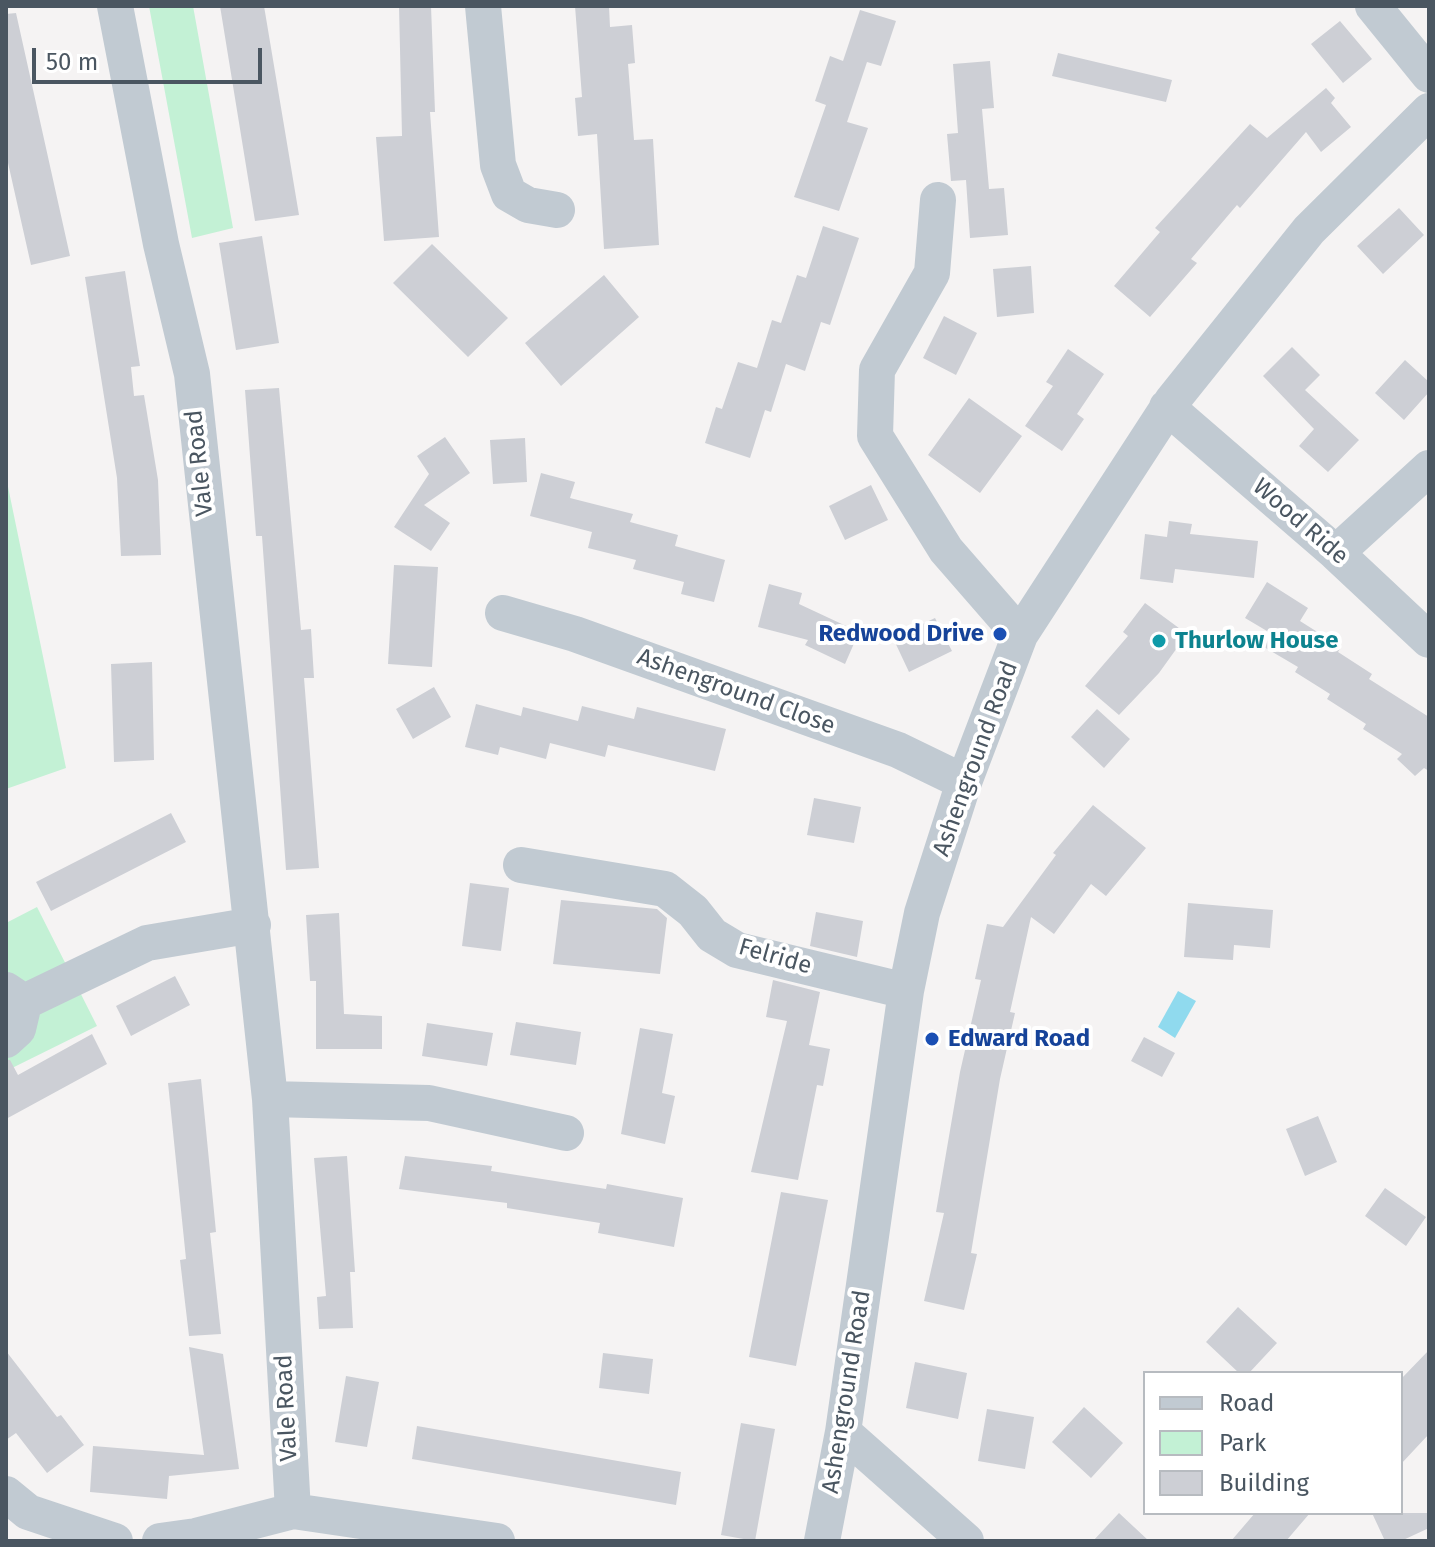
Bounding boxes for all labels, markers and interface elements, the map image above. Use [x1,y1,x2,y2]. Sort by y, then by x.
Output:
scale bar [36,32,266,82]
text: 50 m [46,48,98,76]
street label: Vale Road [180,408,220,518]
street label: Wood Ride [1246,473,1354,571]
place label: Redwood Drive [818,620,984,648]
marker: Redwood Drive [991,625,1009,643]
place label: Thurlow House [1175,627,1338,655]
marker: Thurlow House [1150,632,1168,650]
street label: Ashenground Close [633,643,839,741]
street label: Ashenground Road [927,658,1025,860]
street label: Felride [735,933,815,981]
place label: Edward Road [948,1025,1090,1053]
marker: Edward Road [923,1030,941,1048]
street label: Ashenground Road [817,1288,877,1496]
street label: Vale Road [270,1354,304,1462]
legend [1143,1371,1403,1515]
text: Road [1219,1389,1274,1417]
text: Park [1219,1429,1266,1457]
text: Building [1219,1469,1309,1497]

